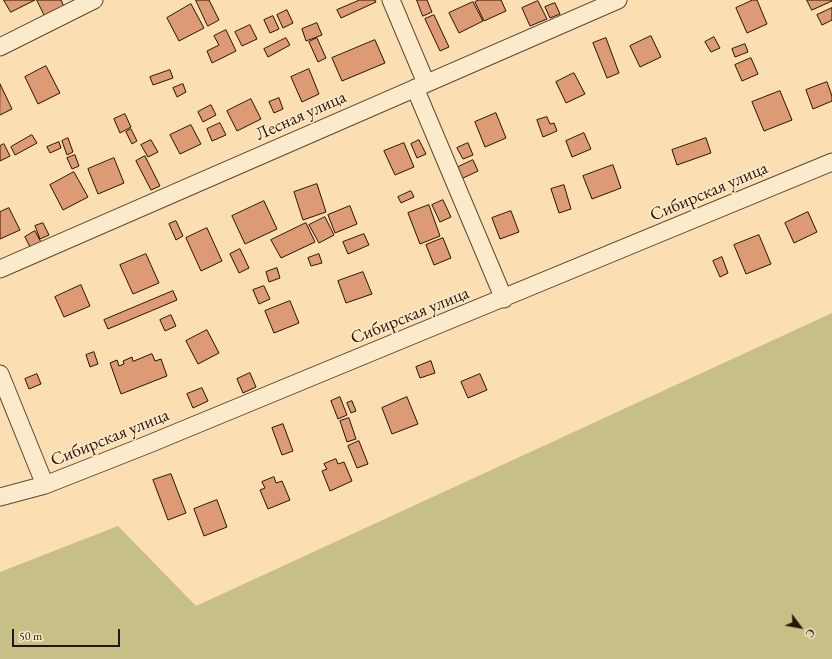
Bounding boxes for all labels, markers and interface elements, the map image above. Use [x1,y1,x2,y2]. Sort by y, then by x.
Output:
street label: Лесная улица [252,86,350,146]
street label: Сибирская улица [647,157,771,227]
street label: Сибирская улица [348,282,472,350]
street label: Сибирская улица [48,404,172,472]
north arrow [780,607,820,647]
scale bar [14,621,122,647]
text: С [802,626,818,640]
text: 50 m [19,628,42,644]

